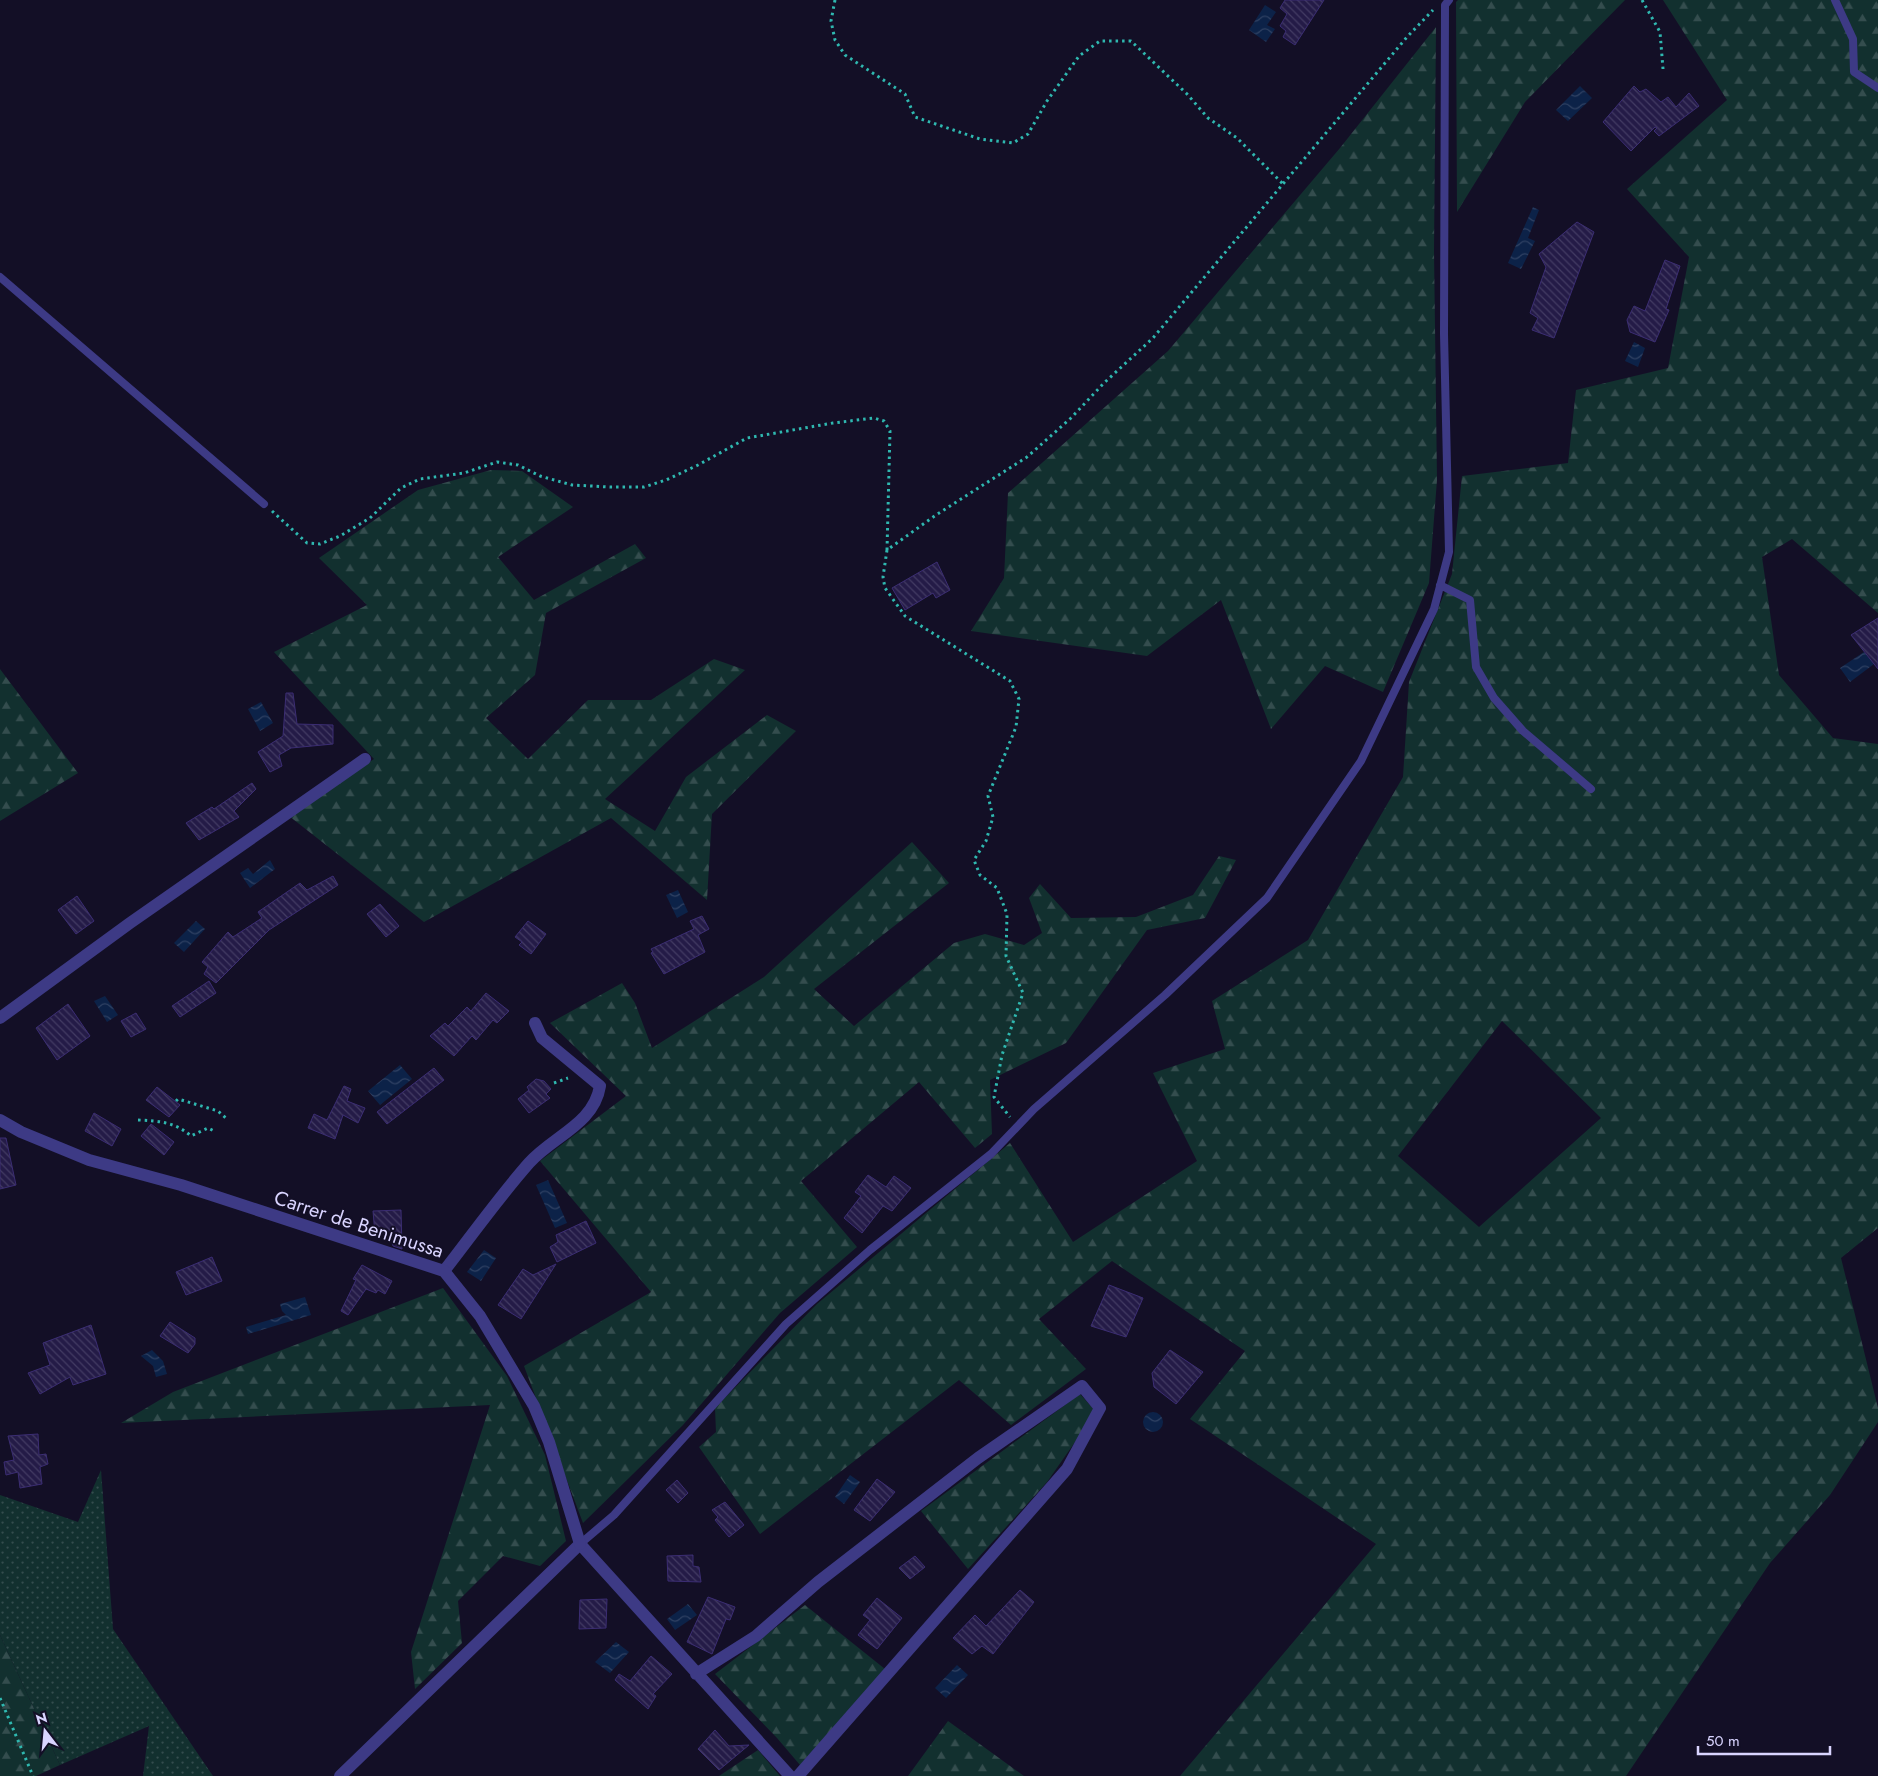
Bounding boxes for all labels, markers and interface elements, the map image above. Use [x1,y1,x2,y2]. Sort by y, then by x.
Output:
street label: Carrer de Benimussa [270,1183,447,1266]
north arrow [20,1706,70,1756]
text: N [33,1707,50,1730]
scale bar [1698,1724,1830,1756]
text: 50 m [1706,1730,1740,1752]

